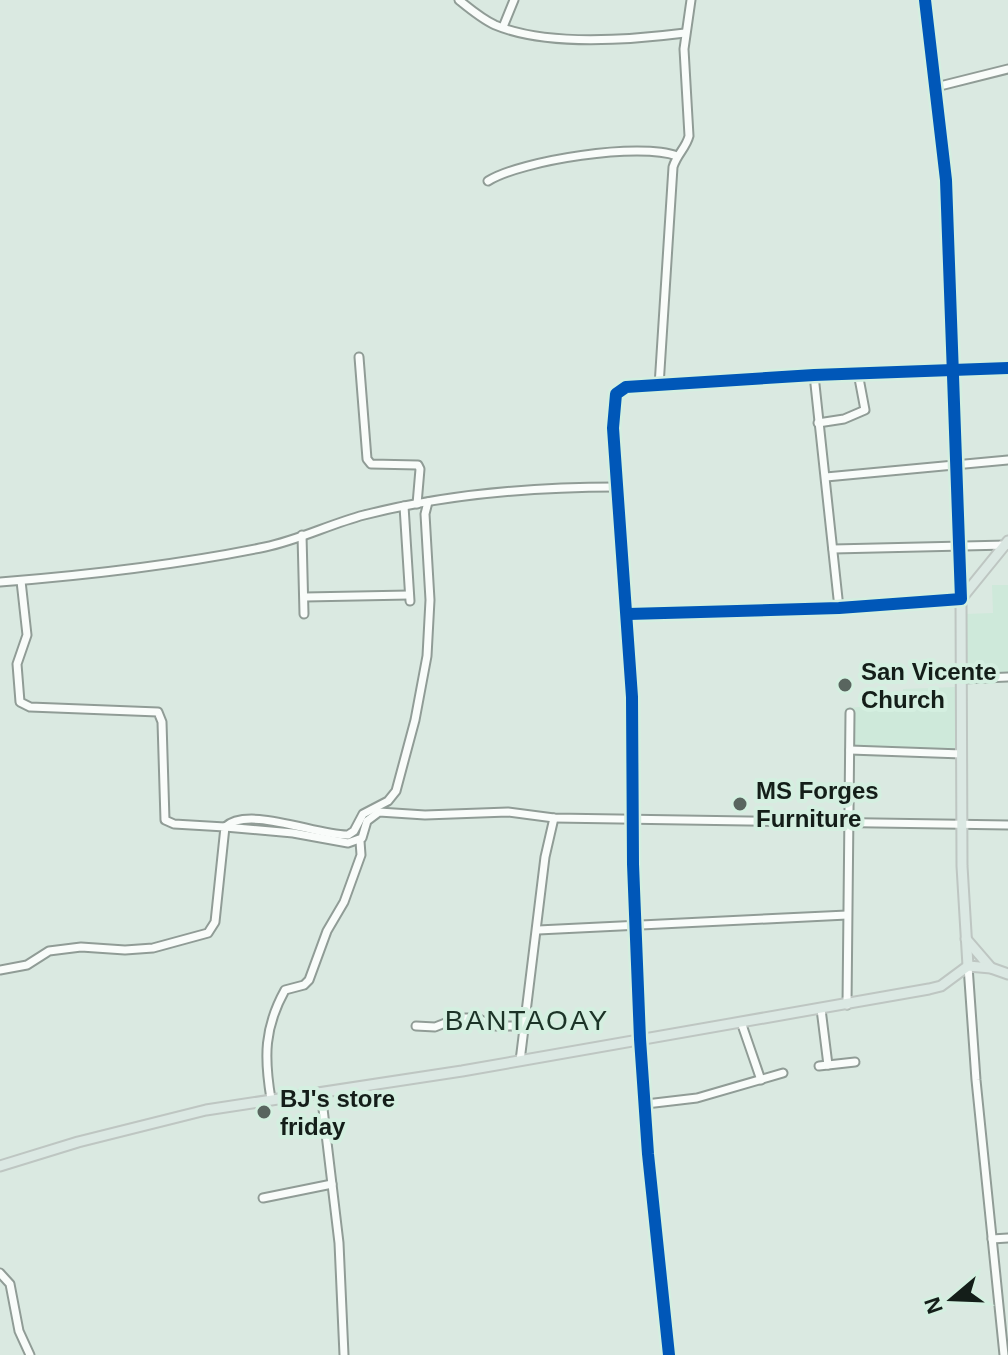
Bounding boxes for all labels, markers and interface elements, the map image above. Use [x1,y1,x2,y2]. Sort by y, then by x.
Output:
place label: San Vicente Church [861,658,997,713]
marker: San Vicente Church [836,676,854,694]
place label: MS Forges Furniture [756,777,879,832]
marker: MS Forges Furniture [731,795,749,813]
district label: BANTAOAY [445,1005,609,1036]
place label: BJ's store friday [280,1085,395,1140]
marker: BJ's store friday [255,1103,273,1121]
north arrow [912,1259,992,1339]
text: N [919,1294,948,1317]

